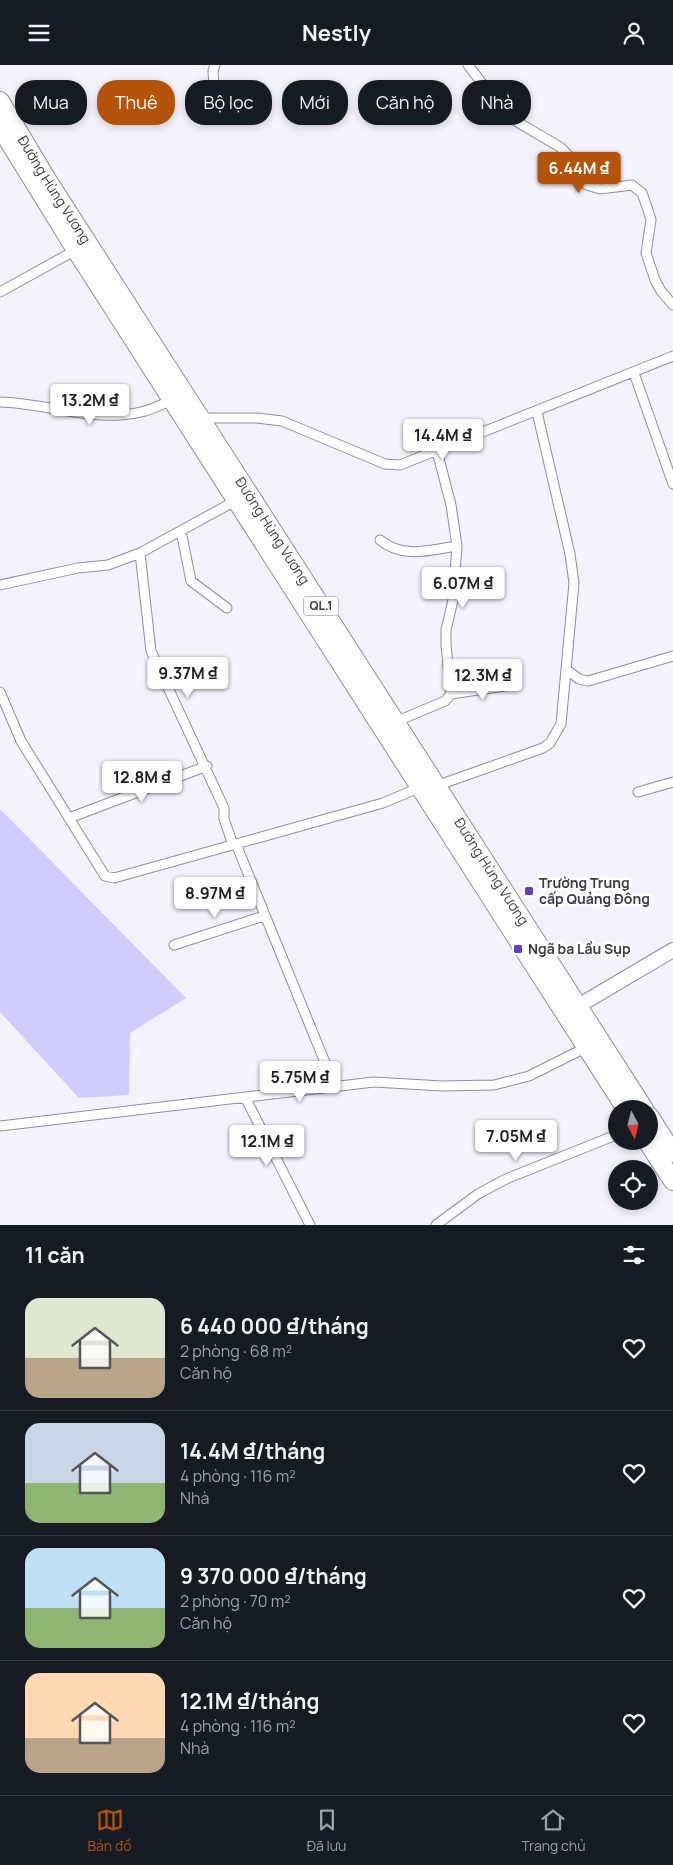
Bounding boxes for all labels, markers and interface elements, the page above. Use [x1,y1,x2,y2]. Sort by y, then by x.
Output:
text: Nestly [302,18,371,48]
icon: menu [25,19,53,47]
icon: person [620,19,648,47]
chip: Mua [15,80,87,125]
chip: Thuê [97,80,175,125]
chip: Bộ lọc [185,80,272,125]
chip: Mới [282,80,348,125]
chip: Căn hộ [358,80,452,125]
chip: Nhà [462,80,531,125]
street label: Đường Hùng Vương [14,132,96,247]
pin: 6.44M ₫ [533,151,625,194]
text: 6.44M ₫ [549,157,609,179]
pin: 13.2M ₫ [44,383,136,426]
text: 13.2M ₫ [61,389,119,411]
pin: 14.4M ₫ [397,419,489,461]
text: 14.4M ₫ [414,424,472,446]
street label: Đường Hùng Vương [231,473,315,588]
pin: 6.07M ₫ [417,567,509,609]
text: 6.07M ₫ [433,572,493,594]
road number: QL.1 [304,597,338,615]
pin: 9.37M ₫ [142,657,234,699]
pin: 12.3M ₫ [437,659,529,701]
text: 9.37M ₫ [158,662,218,684]
text: 12.3M ₫ [454,664,512,686]
pin: 12.8M ₫ [96,761,188,803]
text: 12.8M ₫ [113,766,171,788]
street label: Đường Hùng Vương [450,814,533,929]
place label: Trường Trung cấp Quảng Đông [539,873,650,908]
pin: 8.97M ₫ [169,877,261,919]
text: 8.97M ₫ [185,882,245,904]
marker: Trường Trung cấp Quảng Đông [523,885,535,897]
place label: Ngã ba Lầu Sụp [528,939,631,958]
marker: Ngã ba Lầu Sụp [512,943,524,955]
pin: 5.75M ₫ [254,1061,346,1103]
text: 5.75M ₫ [271,1066,329,1088]
north arrow [608,1100,658,1150]
map controls [608,1100,658,1210]
pin: 7.05M ₫ [470,1119,562,1162]
pin: 12.1M ₫ [221,1125,313,1167]
text: 7.05M ₫ [486,1125,546,1147]
text: 12.1M ₫ [240,1130,294,1152]
button: locate [608,1160,658,1210]
text: 11 căn [25,1241,85,1269]
icon: filters [620,1241,648,1269]
text: 6 440 000 ₫/tháng [180,1312,369,1340]
icon: home [65,1318,125,1378]
icon: heart [620,1334,648,1362]
text: 2 phòng · 68 m² [180,1340,292,1362]
text: Căn hộ [180,1362,232,1384]
text: 14.4M ₫/tháng [180,1437,325,1465]
icon: home [65,1443,125,1503]
icon: heart [620,1459,648,1487]
text: 4 phòng · 116 m² [180,1465,296,1487]
text: Nhà [180,1487,209,1509]
text: 9 370 000 ₫/tháng [180,1562,367,1590]
icon: home [65,1568,125,1628]
icon: heart [620,1584,648,1612]
text: 2 phòng · 70 m² [180,1590,291,1612]
text: Căn hộ [180,1612,232,1634]
text: 12.1M ₫/tháng [180,1687,319,1715]
icon: home [65,1693,125,1753]
icon: heart [620,1709,648,1737]
text: 4 phòng · 116 m² [180,1715,296,1737]
text: Nhà [180,1737,209,1759]
tab: Bản đồ [88,1806,132,1855]
tab: Đã lưu [307,1806,346,1855]
tab: Trang chủ [521,1806,585,1855]

